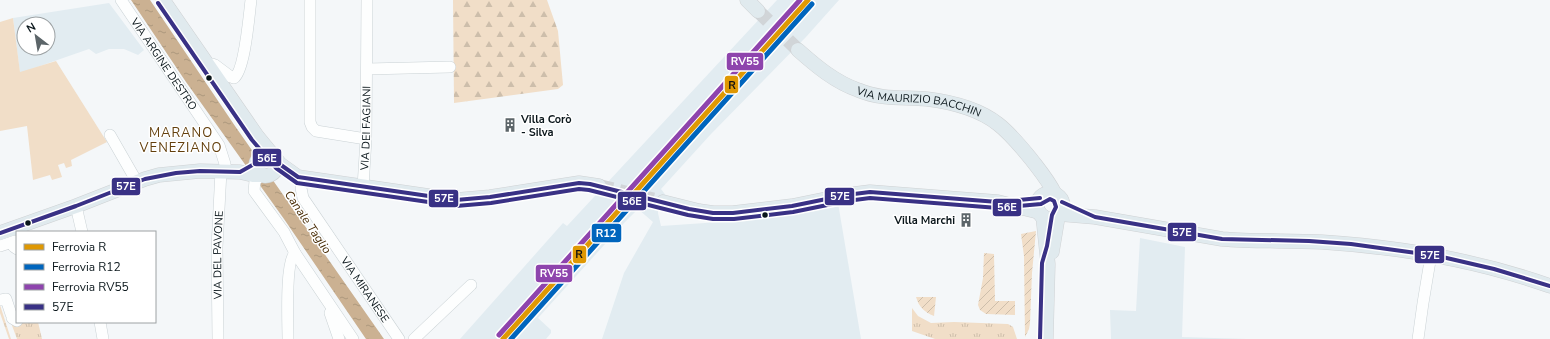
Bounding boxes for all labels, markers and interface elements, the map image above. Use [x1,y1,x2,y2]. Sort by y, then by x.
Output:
street label: VIA ARGINE DESTRO [127,14,200,113]
north arrow [16,16,56,56]
text: N [24,19,38,36]
line badge: RV55 [726,52,764,71]
text: RV55 [731,54,760,69]
unlabelled marker [204,73,214,83]
line badge: R [724,75,739,94]
text: R [728,78,736,93]
street label: VIA MAURIZIO BACCHIN [853,83,984,121]
street label: VIA DEI FAGIANI [357,86,374,172]
place label: Villa Corò - Silva [520,112,572,140]
building icon: Villa Corò - Silva [502,117,518,133]
district label: MARANO VENEZIANO [139,124,222,157]
line badge: 56E [252,148,282,167]
text: 56E [257,151,277,166]
line badge: 57E [111,177,141,196]
text: 57E [116,179,136,194]
water label: Canale Taglio [281,187,335,257]
line badge: 57E [824,187,855,206]
line badge: 57E [428,189,459,208]
text: 57E [830,189,850,204]
text: 57E [434,191,454,206]
line badge: 56E [617,191,647,211]
text: 56E [622,194,642,209]
line badge: 56E [992,198,1022,217]
text: 56E [997,200,1017,215]
street label: VIA DEL PAVONE [210,210,227,300]
unlabelled marker [760,210,770,220]
building icon: Villa Marchi [958,212,974,228]
place label: Villa Marchi [893,213,955,228]
unlabelled marker [23,218,33,228]
line badge: 57E [1167,222,1197,242]
line badge: R12 [591,223,622,243]
text: 57E [1172,225,1192,240]
text: R12 [596,226,617,241]
legend [16,231,156,323]
text: Ferrovia R [52,239,106,255]
line badge: R [572,245,587,264]
line badge: 57E [1414,245,1445,264]
text: R [575,247,583,262]
text: 57E [1420,248,1440,263]
street label: VIA MIRANESE [337,253,393,326]
text: Ferrovia R12 [52,259,121,275]
line badge: RV55 [535,264,573,283]
text: RV55 [540,266,569,281]
text: Ferrovia RV55 [52,279,129,295]
text: 57E [52,299,73,315]

